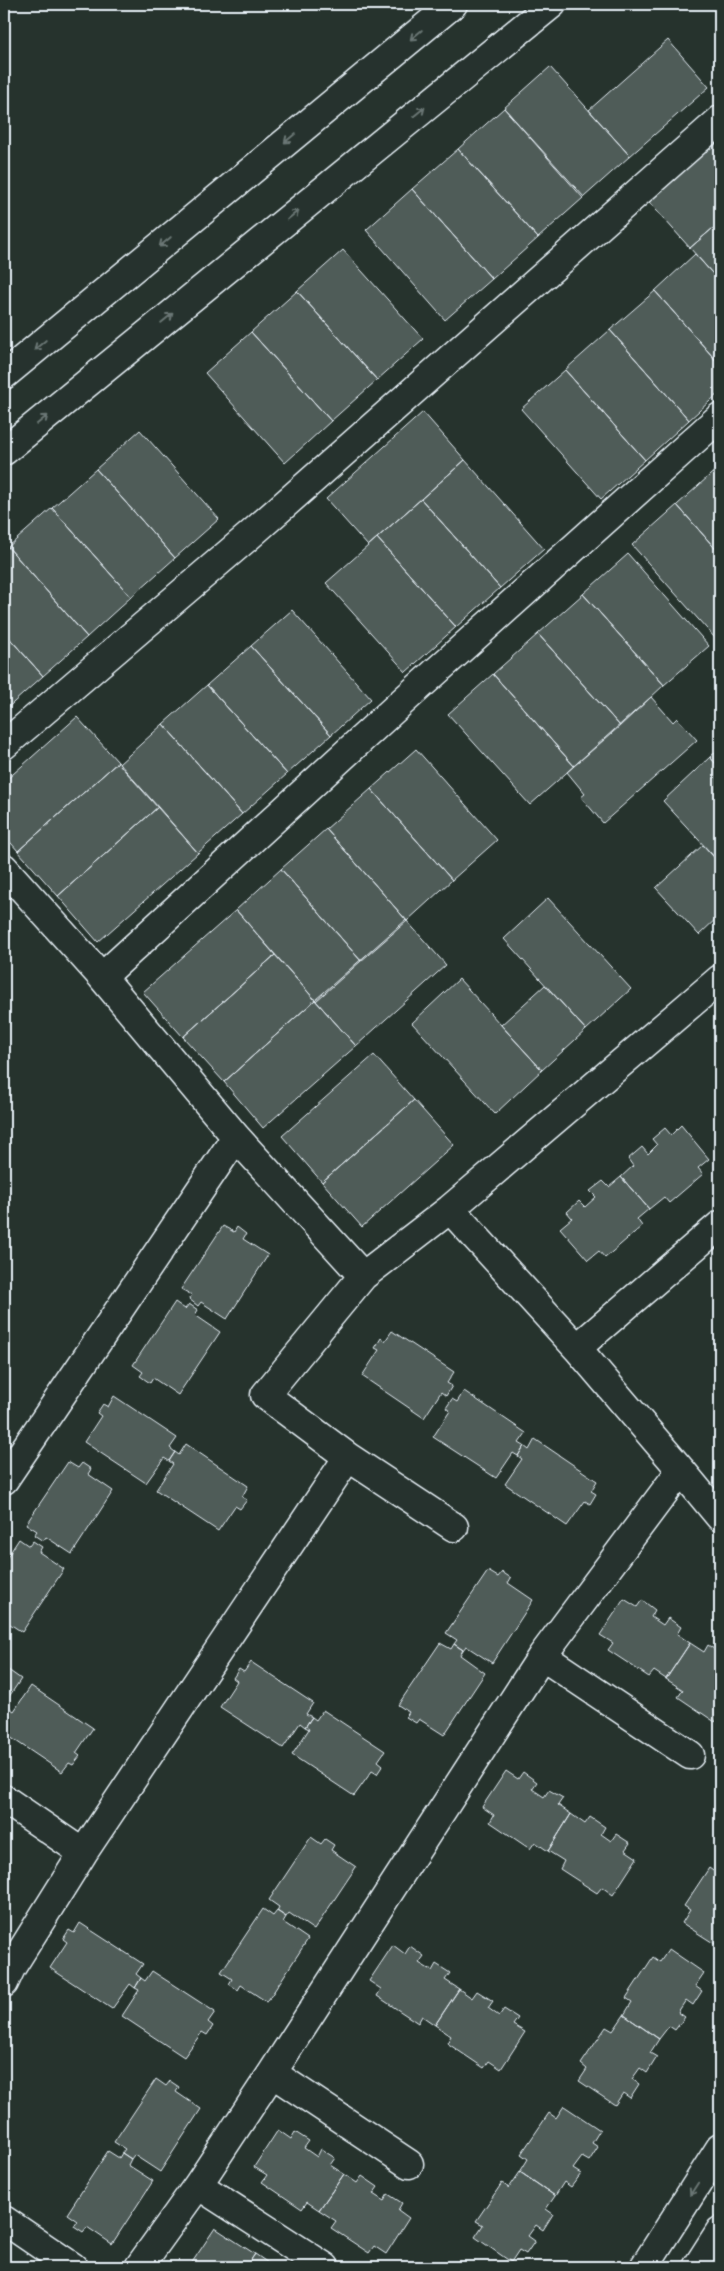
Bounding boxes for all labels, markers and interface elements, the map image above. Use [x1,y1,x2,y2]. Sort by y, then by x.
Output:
one-way arrow [409,29,422,40]
one-way arrow [412,106,425,117]
one-way arrow [284,133,297,144]
one-way arrow [286,209,299,220]
one-way arrow [159,236,172,247]
one-way arrow [161,312,174,323]
one-way arrow [33,340,46,351]
one-way arrow [35,415,48,426]
one-way arrow [689,2182,699,2196]

